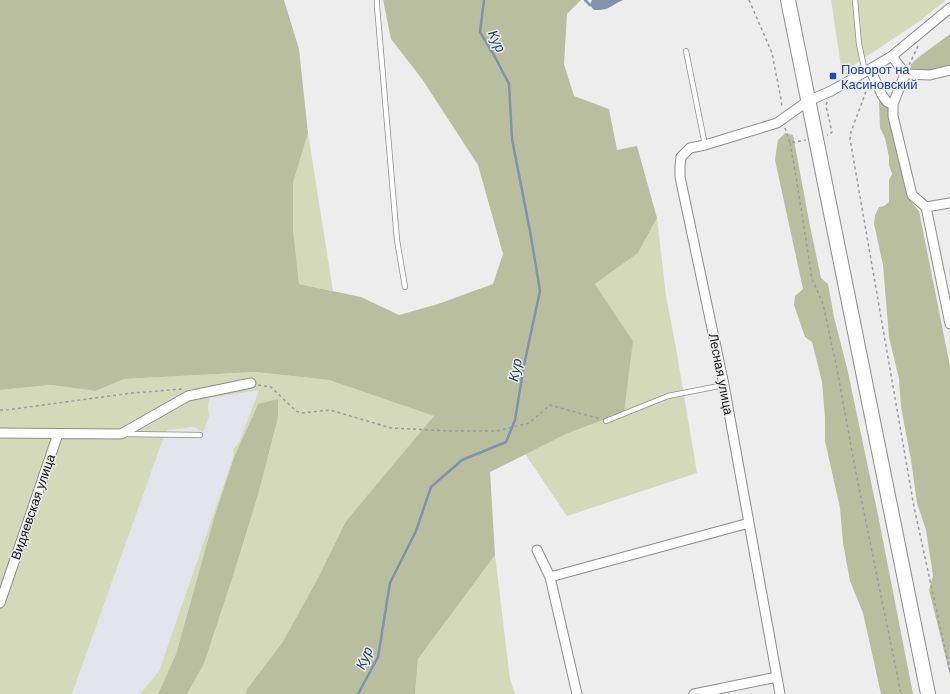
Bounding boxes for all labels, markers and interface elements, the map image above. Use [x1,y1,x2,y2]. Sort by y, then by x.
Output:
water label: Кур [484,27,510,55]
place label: Поворот на Касиновский [841,61,917,93]
marker: Поворот на Касиновский [828,71,838,81]
street label: Лесная улица [705,332,737,417]
water label: Кур [504,357,526,383]
street label: Видяевская улица [7,451,59,562]
water label: Кур [351,644,377,672]

